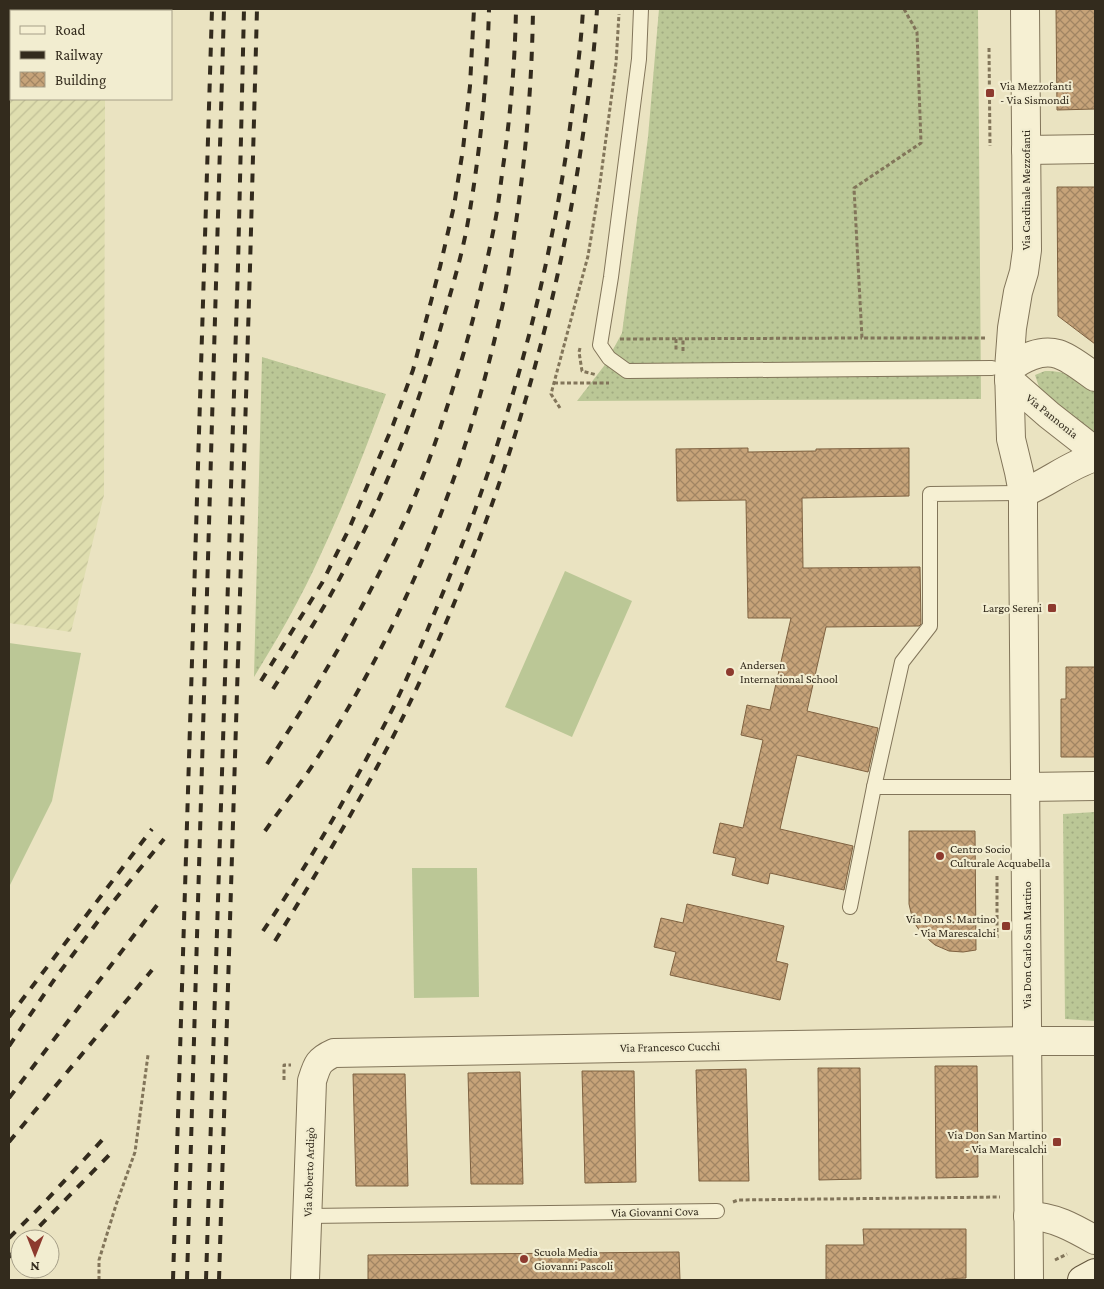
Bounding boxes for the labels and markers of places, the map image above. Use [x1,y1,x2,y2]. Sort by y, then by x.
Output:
place label: Via Mezzofanti - Via Sismondi [1000,79,1072,107]
marker: Via Mezzofanti - Via Sismondi [984,87,996,99]
place label: Largo Sereni [983,601,1042,615]
marker: Largo Sereni [1046,602,1058,614]
place label: Andersen International School [740,658,838,686]
marker: Andersen International School [724,666,736,678]
place label: Centro Socio Culturale Acquabella [950,842,1051,870]
marker: Centro Socio Culturale Acquabella [934,850,946,862]
place label: Via Don S. Martino - Via Marescalchi [906,912,996,940]
marker: Via Don S. Martino - Via Marescalchi [1000,920,1012,932]
place label: Via Don San Martino - Via Marescalchi [948,1128,1047,1156]
marker: Via Don San Martino - Via Marescalchi [1051,1136,1063,1148]
place label: Scuola Media Giovanni Pascoli [534,1245,613,1273]
marker: Scuola Media Giovanni Pascoli [518,1253,530,1265]

